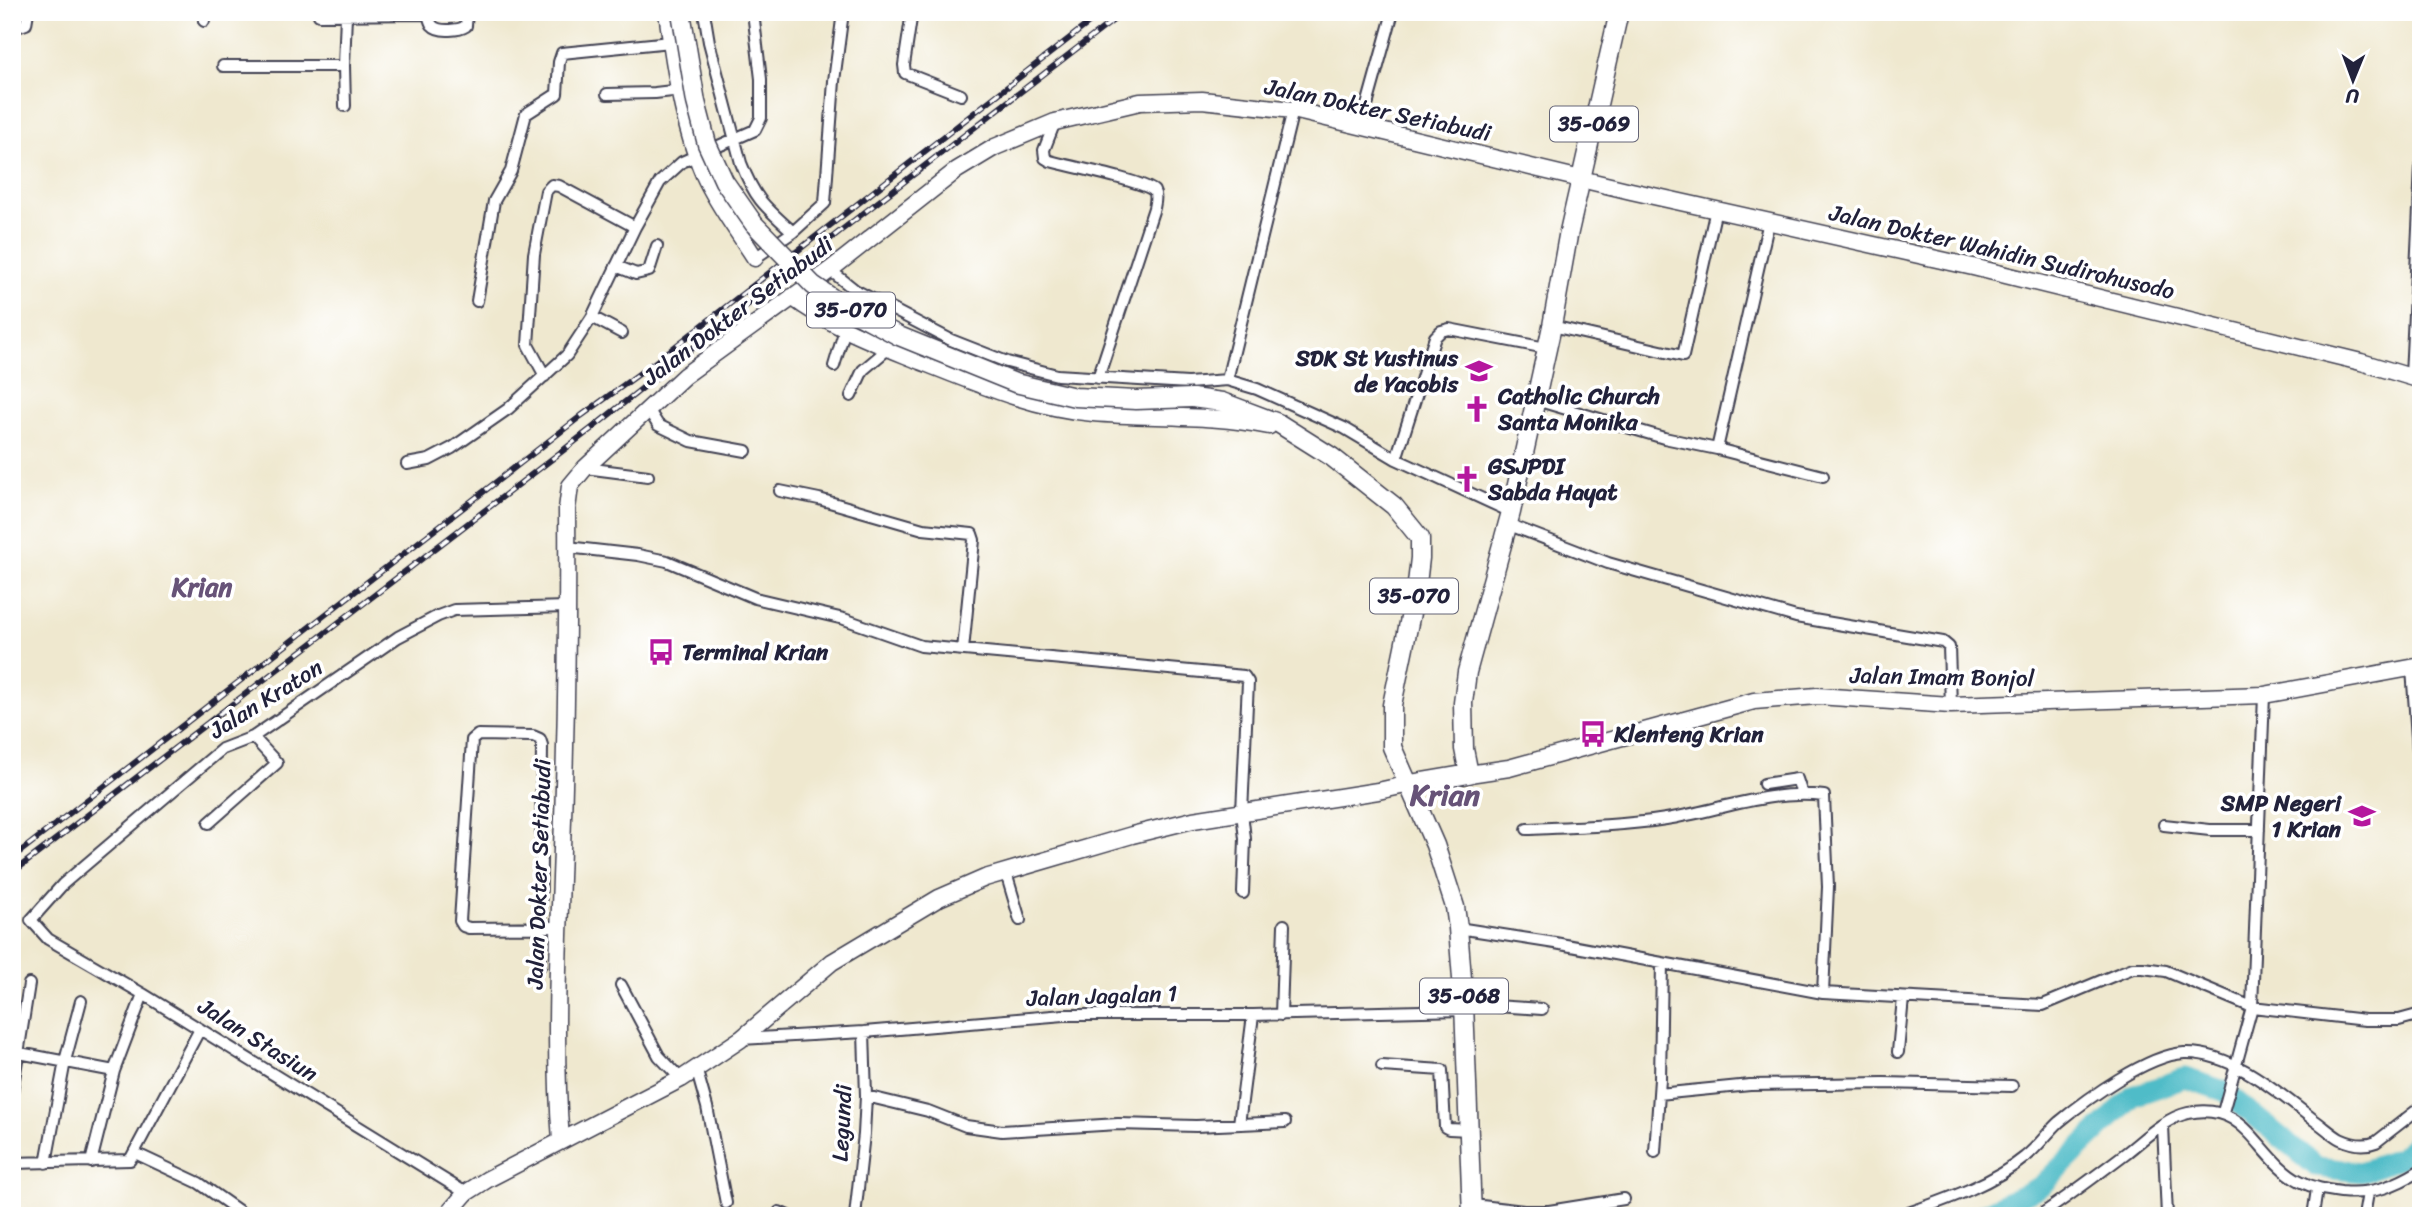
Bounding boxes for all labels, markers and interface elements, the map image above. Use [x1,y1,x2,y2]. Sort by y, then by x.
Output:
north arrow [2318,46,2388,116]
street label: Jalan Dokter Setiabudi [1260,66,1496,154]
text: U [2345,80,2359,113]
road number: 35-069 [1550,106,1638,142]
street label: Jalan Dokter Wahidin Sudirohusodo [1824,192,2179,312]
street label: Jalan Dokter Setiabudi [633,225,843,397]
road number: 35-070 [807,292,895,328]
place label: SDK St Yustinus de Yacobis [1294,338,1459,405]
school or university icon: SDK St Yustinus de Yacobis [1464,356,1494,386]
place label: Catholic Church Santa Monika [1497,376,1660,443]
church icon: Catholic Church Santa Monika [1462,394,1492,424]
place label: GSJPDI Sabda Hayat [1487,446,1617,513]
church icon: GSJPDI Sabda Hayat [1452,464,1482,494]
district label: Krian [171,564,232,610]
road number: 35-070 [1370,578,1458,614]
place label: Terminal Krian [682,632,829,673]
bus stop icon: Terminal Krian [646,637,676,667]
street label: Jalan Kraton [200,648,331,751]
street label: Jalan Imam Bonjol [1848,655,2035,699]
place label: Klenteng Krian [1613,714,1764,755]
bus stop icon: Klenteng Krian [1578,719,1608,749]
street label: Jalan Dokter Setiabudi [514,758,564,991]
district label: Krian [1409,768,1481,822]
place label: SMP Negeri 1 Krian [2220,783,2343,850]
school or university icon: SMP Negeri 1 Krian [2347,801,2377,831]
street label: Jalan Jagalan 1 [1025,973,1178,1019]
road number: 35-068 [1420,978,1508,1014]
street label: Jalan Stasiun [189,986,326,1093]
street label: Legundi [820,1083,865,1163]

